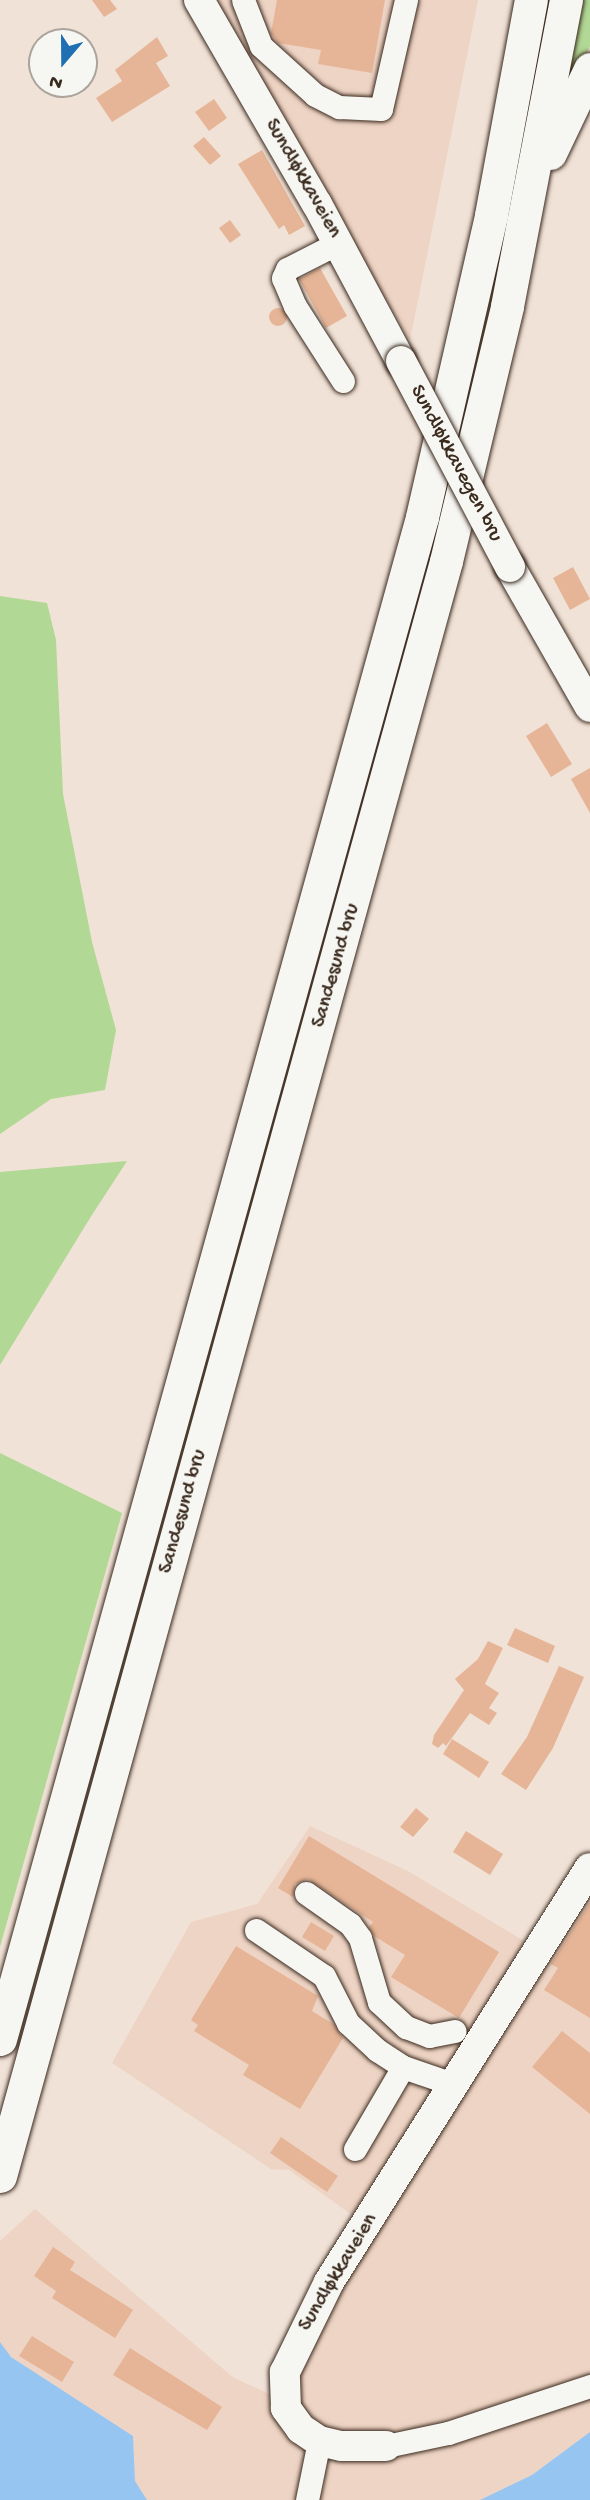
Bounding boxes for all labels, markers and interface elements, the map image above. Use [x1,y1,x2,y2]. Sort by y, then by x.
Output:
north arrow [28,28,98,98]
text: N [47,68,66,94]
street label: Sundløkkaveien [258,115,346,243]
street label: Sundløkkavegen bru [403,381,507,547]
street label: Sandesund bru [307,901,367,1031]
street label: Sandesund bru [154,1447,214,1577]
street label: Sundløkkaveien [294,2209,384,2337]

